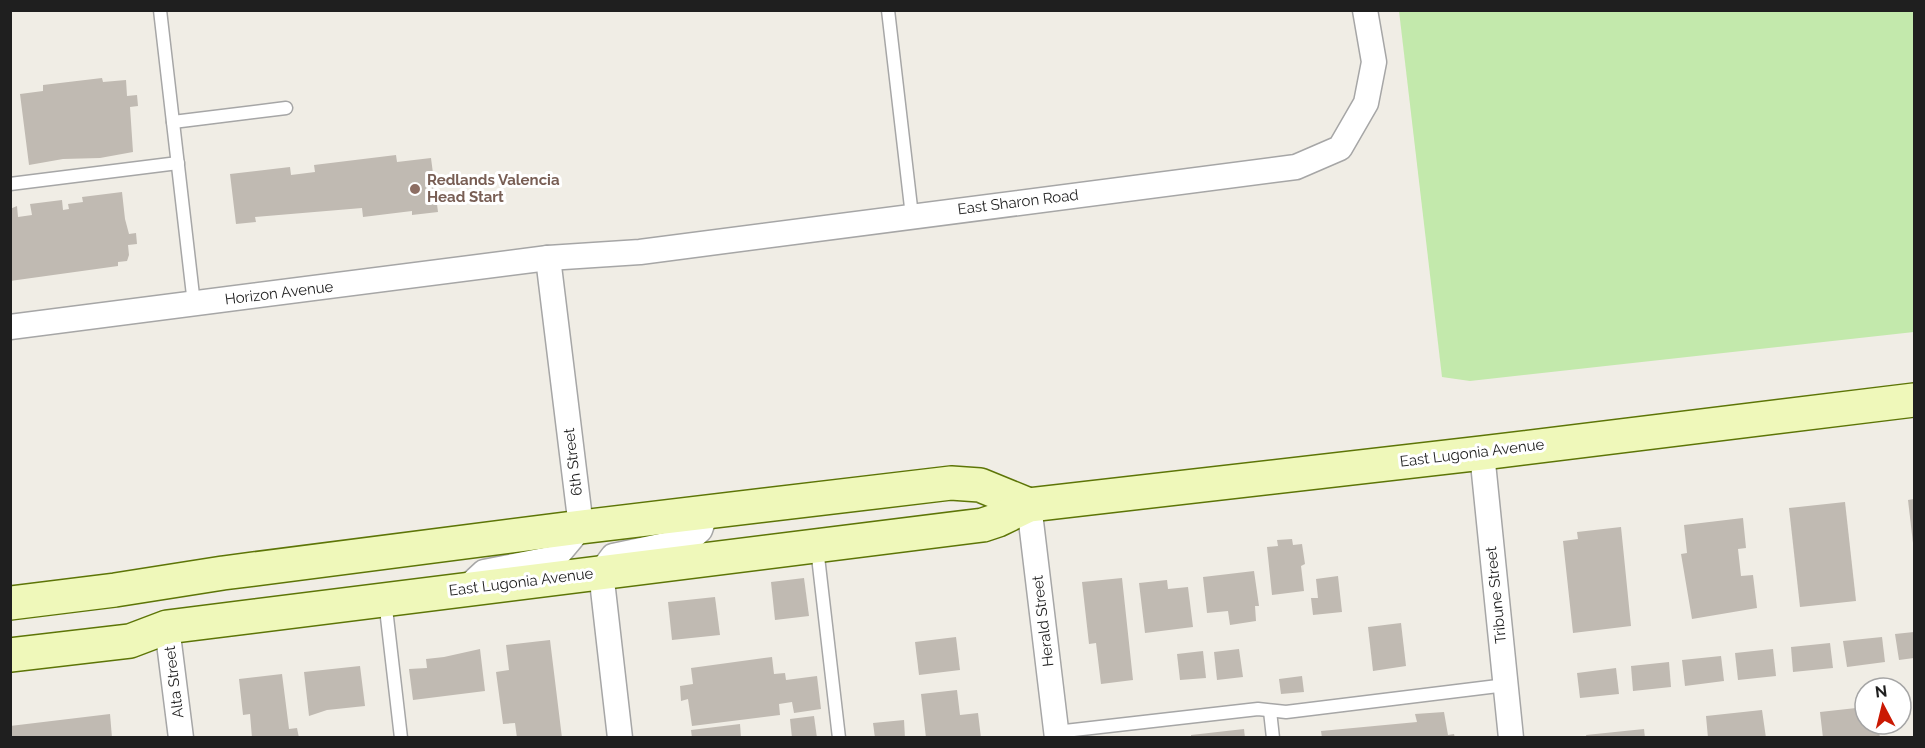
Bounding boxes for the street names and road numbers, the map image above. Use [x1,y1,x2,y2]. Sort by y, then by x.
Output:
street label: East Sharon Road [956,186,1080,218]
street label: Horizon Avenue [224,277,335,309]
street label: 6th Street [560,427,586,497]
street label: East Lugonia Avenue [1399,435,1545,471]
street label: Tribune Street [1482,546,1510,644]
street label: East Lugonia Avenue [448,564,594,600]
street label: Herald Street [1028,574,1058,668]
street label: Alta Street [161,645,187,719]

